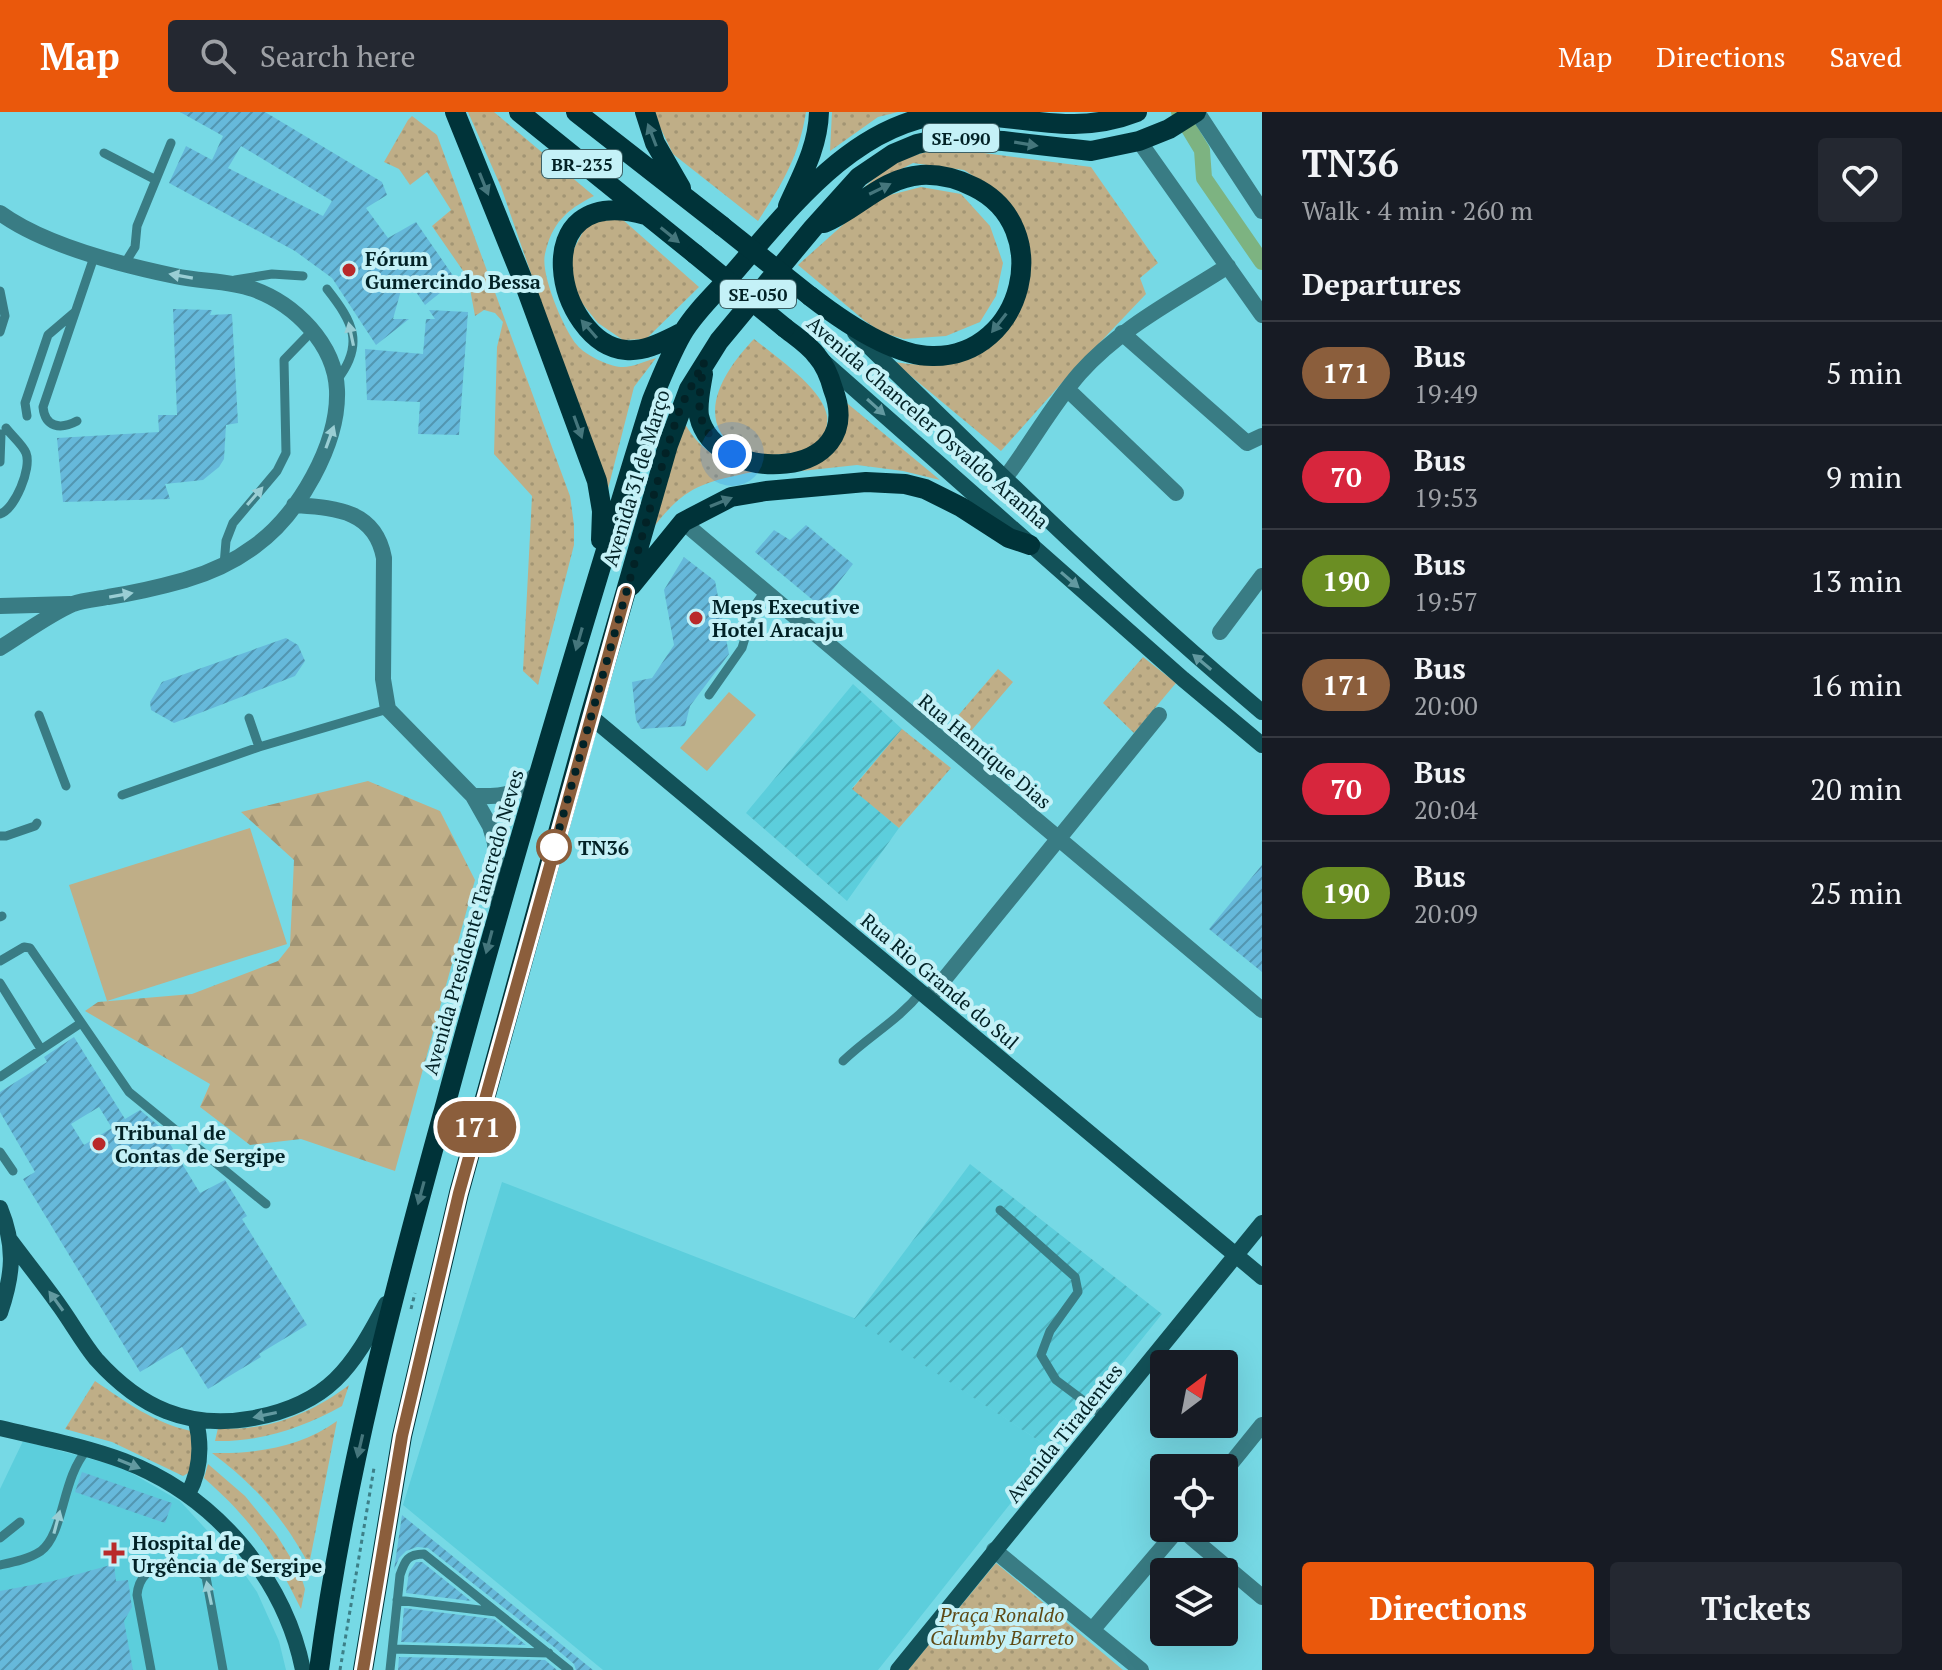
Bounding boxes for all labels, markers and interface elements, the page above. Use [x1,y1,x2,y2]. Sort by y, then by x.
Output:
search box [168,20,728,92]
text: Map [40,31,120,81]
icon: search [196,34,240,78]
text: Search here [260,36,416,76]
text: Map [1558,38,1612,75]
text: Directions [1656,38,1786,75]
text: Saved [1830,38,1902,75]
one-way arrow [645,123,658,147]
road number: SE-090 [923,124,999,152]
one-way arrow [1014,138,1039,151]
text: TN36 [1302,138,1399,188]
button: heart [1818,138,1902,222]
road number: BR-235 [542,150,622,178]
one-way arrow [478,172,491,196]
one-way arrow [869,182,892,196]
text: Walk · 4 min · 260 m [1302,193,1533,227]
one-way arrow [660,226,680,242]
place label: Fórum Gumercindo Bessa [365,245,541,295]
marker: Fórum Gumercindo Bessa [340,261,358,279]
text: Departures [1302,264,1461,304]
one-way arrow [168,270,193,282]
road number: SE-050 [720,280,796,308]
street label: Avenida Chanceler Osvaldo Aranha [801,310,1055,534]
one-way arrow [991,313,1008,333]
one-way arrow [581,320,598,340]
one-way arrow [344,321,356,346]
text: Bus [1414,336,1466,376]
text: 5 min [1826,353,1902,393]
text: 171 [1322,354,1370,391]
text: 19:49 [1414,376,1478,410]
street label: Avenida 31 de Março [596,386,676,570]
one-way arrow [866,398,885,416]
one-way arrow [572,415,584,439]
one-way arrow [325,424,337,448]
your location [712,434,752,474]
text: Bus [1414,440,1466,480]
text: 9 min [1826,457,1902,497]
text: 70 [1330,458,1362,495]
text: 19:53 [1414,480,1478,514]
one-way arrow [246,486,263,506]
one-way arrow [709,495,733,508]
text: Bus [1414,544,1466,584]
text: 13 min [1810,561,1902,601]
text: 190 [1322,562,1370,599]
one-way arrow [1060,571,1080,588]
text: 19:57 [1414,584,1478,618]
one-way arrow [109,588,134,601]
place label: Meps Executive Hotel Aracaju [712,593,860,643]
marker: Meps Executive Hotel Aracaju [687,609,705,627]
one-way arrow [572,628,585,652]
text: Bus [1414,648,1466,688]
one-way arrow [1193,654,1213,671]
text: 16 min [1810,665,1902,705]
text: 171 [1322,666,1370,703]
street label: Rua Henrique Dias [913,687,1057,815]
text: 20:00 [1414,688,1478,722]
text: Bus [1414,752,1466,792]
street label: Avenida Presidente Tancredo Neves [416,766,530,1078]
text: 20 min [1810,769,1902,809]
text: 70 [1330,770,1362,807]
text: 20:04 [1414,792,1478,826]
marker: TN36 [537,830,571,864]
place label: TN36 [578,834,629,861]
text: Bus [1414,856,1466,896]
text: 25 min [1810,873,1902,913]
text: 190 [1322,874,1370,911]
text: 20:09 [1414,896,1478,930]
street label: Rua Rio Grande do Sul [855,907,1025,1055]
one-way arrow [483,930,495,955]
line badge: 171 [431,1101,523,1153]
text: 171 [453,1108,501,1145]
place label: Tribunal de Contas de Sergipe [115,1119,286,1169]
marker: Tribunal de Contas de Sergipe [90,1135,108,1153]
one-way arrow [414,1182,427,1206]
one-way arrow [48,1291,64,1311]
north arrow [1150,1350,1238,1438]
map controls [1150,1350,1238,1646]
street label: Avenida Tiradentes [1000,1358,1128,1508]
one-way arrow [252,1409,277,1422]
one-way arrow [353,1433,366,1458]
button: locate [1150,1454,1238,1542]
one-way arrow [117,1458,141,1471]
one-way arrow [51,1509,64,1533]
place label: Hospital de Urgência de Sergipe [132,1529,322,1579]
marker: Hospital de Urgência de Sergipe [103,1542,125,1564]
button: layers [1150,1558,1238,1646]
button: Directions [1302,1562,1594,1654]
button: Tickets [1610,1562,1902,1654]
one-way arrow [202,1581,215,1606]
park label: Praça Ronaldo Calumby Barreto [930,1601,1074,1651]

